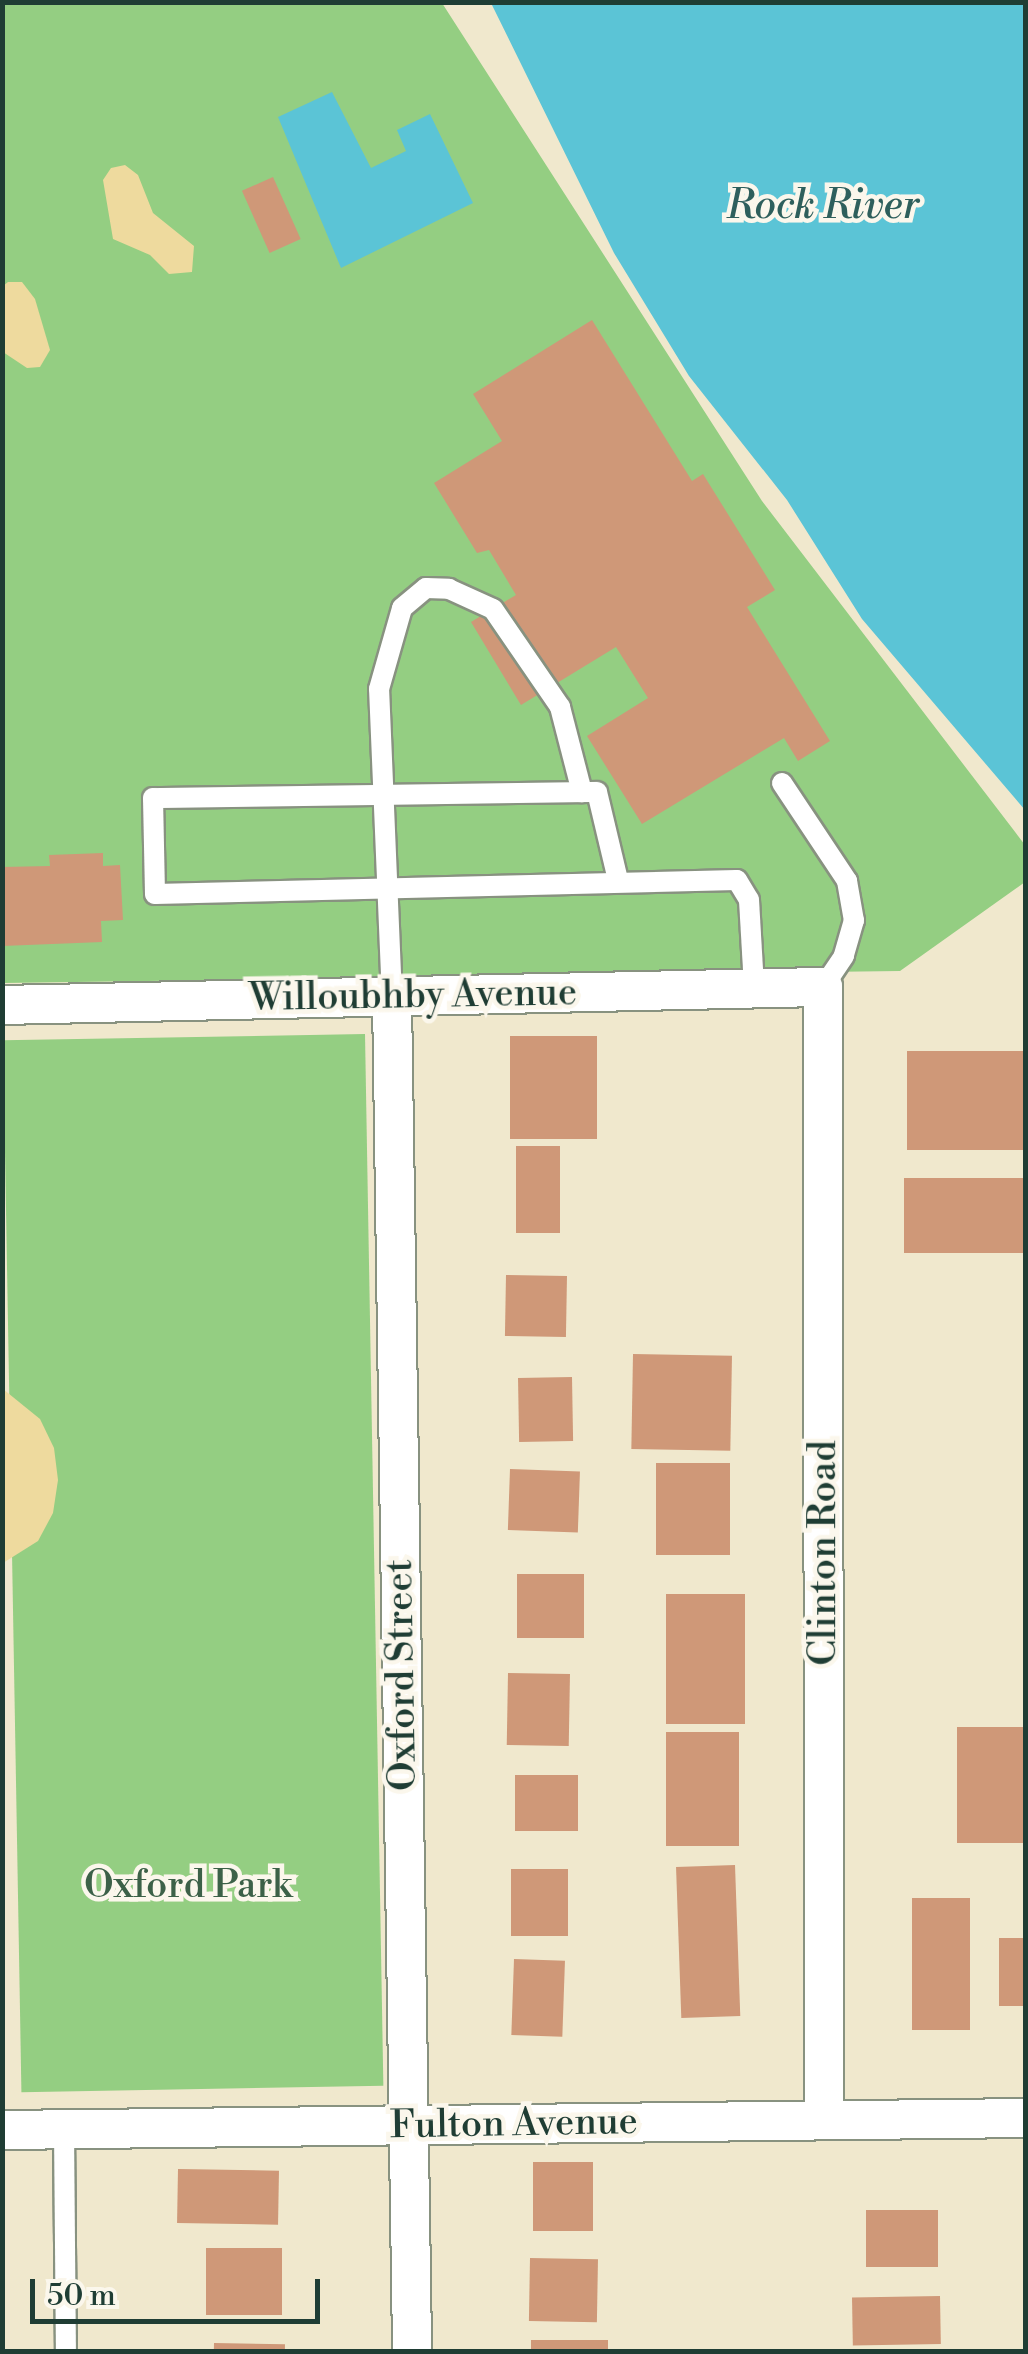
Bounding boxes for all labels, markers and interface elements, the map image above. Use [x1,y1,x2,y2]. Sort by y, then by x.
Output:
water label: Rock River [727,182,919,230]
street label: Willoubhby Avenue [249,970,577,1022]
street label: Clinton Road [801,1440,847,1666]
street label: Oxford Street [377,1559,427,1791]
park label: Oxford Park [84,1863,292,1909]
street label: Fulton Avenue [390,2099,638,2149]
scale bar [35,2259,325,2321]
text: 50 m [47,2277,116,2315]

